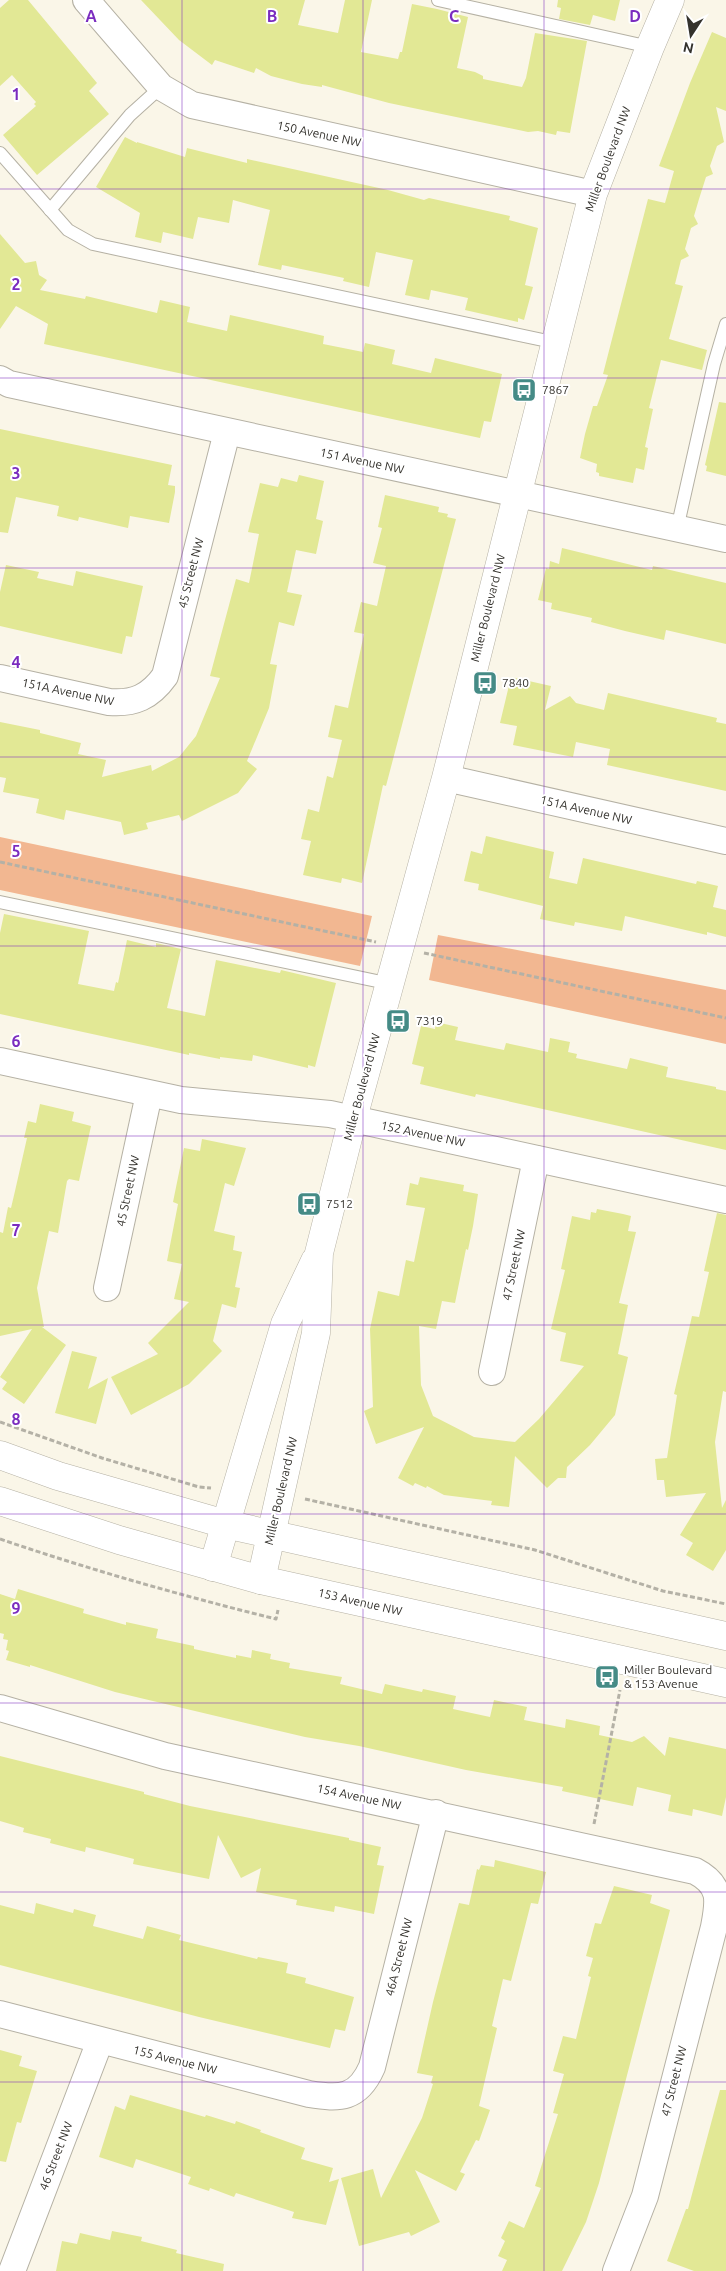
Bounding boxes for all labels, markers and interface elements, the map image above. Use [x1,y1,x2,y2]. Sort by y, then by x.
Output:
text: A [85,7,97,25]
text: B [267,7,277,25]
text: C [449,7,459,25]
text: D [629,7,641,25]
north arrow [666,10,716,60]
text: N [682,39,695,57]
text: 1 [11,85,21,103]
street label: Miller Boulevard NW [582,105,633,213]
street label: 150 Avenue NW [276,118,362,149]
text: 2 [11,275,21,293]
bus stop icon: 7867 [511,377,537,403]
place label: 7867 [542,383,569,396]
street label: 151 Avenue NW [319,445,405,476]
text: 3 [11,464,21,482]
street label: 45 Street NW [175,536,206,609]
street label: Miller Boulevard NW [468,553,507,663]
text: 4 [11,653,21,671]
bus stop icon: 7840 [472,670,498,696]
street label: 151A Avenue NW [21,675,115,708]
place label: 7840 [502,676,529,689]
street label: 151A Avenue NW [539,793,633,826]
text: 5 [11,842,21,860]
bus stop icon: 7319 [385,1008,411,1034]
place label: 7319 [416,1014,443,1027]
text: 6 [11,1032,21,1050]
street label: Miller Boulevard NW [341,1032,382,1142]
street label: 152 Avenue NW [380,1118,466,1149]
street label: 45 Street NW [114,1154,141,1228]
bus stop icon: 7512 [296,1191,322,1217]
place label: 7512 [326,1197,353,1210]
text: 7 [11,1221,21,1239]
street label: 47 Street NW [500,1228,527,1302]
text: 8 [11,1410,21,1428]
street label: Miller Boulevard NW [262,1435,299,1546]
street label: 153 Avenue NW [317,1586,403,1618]
text: 9 [11,1599,21,1617]
place label: Miller Boulevard & 153 Avenue [624,1663,712,1690]
bus stop icon: Miller Boulevard & 153 Avenue [594,1664,620,1690]
street label: 154 Avenue NW [316,1781,402,1812]
street label: 46A Street NW [383,1916,414,1997]
street label: 155 Avenue NW [132,2043,218,2076]
street label: 47 Street NW [658,2044,689,2117]
street label: 46 Street NW [37,2120,75,2192]

